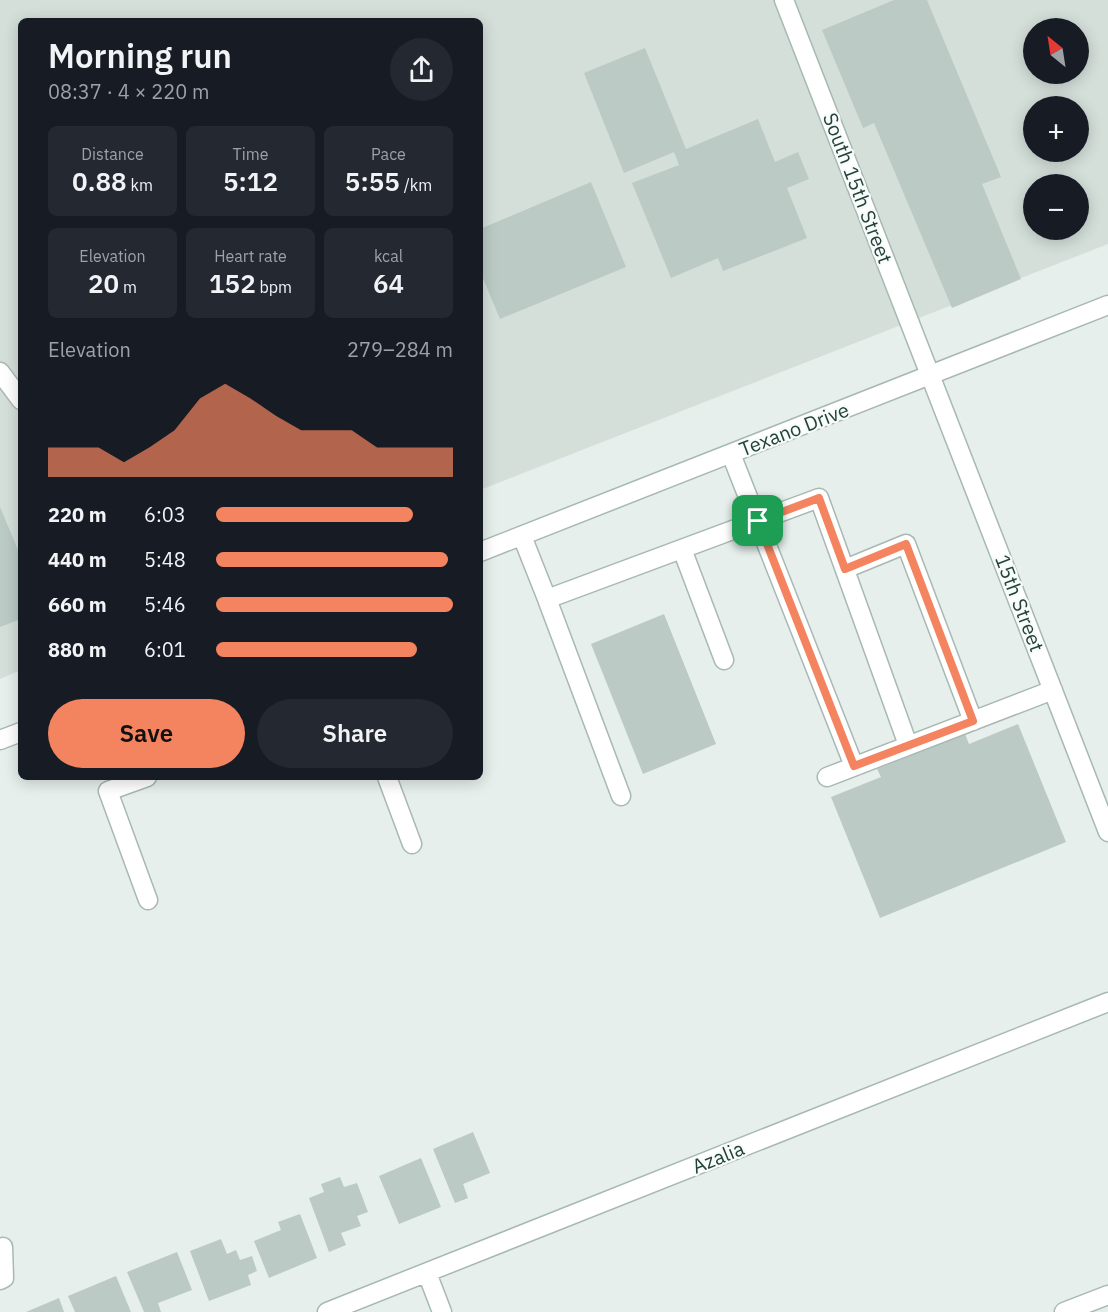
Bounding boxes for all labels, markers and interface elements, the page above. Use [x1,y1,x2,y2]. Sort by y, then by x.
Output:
north arrow [1023,18,1089,84]
map controls [1023,18,1089,240]
text: Morning run [48,34,232,77]
button: share [390,38,453,101]
text: 08:37 · 4 × 220 m [48,78,209,105]
button: + [1023,96,1089,162]
street label: South 15th Street [817,109,899,267]
text: Distance [81,144,144,164]
text: Time [233,144,268,164]
text: Pace [371,144,406,164]
text: 0.88 [72,164,127,198]
text: 5:12 [223,164,278,198]
text: 5:55 [345,164,400,198]
button: − [1023,174,1089,240]
text: km [127,175,153,195]
text: /km [400,175,432,195]
text: Elevation [79,246,146,266]
text: Heart rate [214,246,287,266]
text: kcal [374,246,403,266]
text: 20 [88,266,119,300]
text: 152 [209,266,256,300]
text: 64 [373,266,404,300]
text: m [119,277,137,297]
text: bpm [256,277,292,297]
text: Elevation [48,336,131,363]
text: 279–284 m [347,336,453,363]
street label: Texano Drive [735,396,853,462]
pin [732,495,783,546]
text: 220 m [48,501,107,528]
text: 6:03 [144,501,186,528]
icon: arrive [741,504,774,537]
text: 440 m [48,546,107,573]
text: 5:48 [144,546,186,573]
street label: 15th Street [989,551,1051,655]
text: 660 m [48,591,107,618]
text: 5:46 [144,591,186,618]
text: 880 m [48,636,107,663]
text: 6:01 [144,636,186,663]
button: Save [48,699,245,768]
button: Share [257,699,453,768]
street label: Azalia [688,1134,748,1180]

